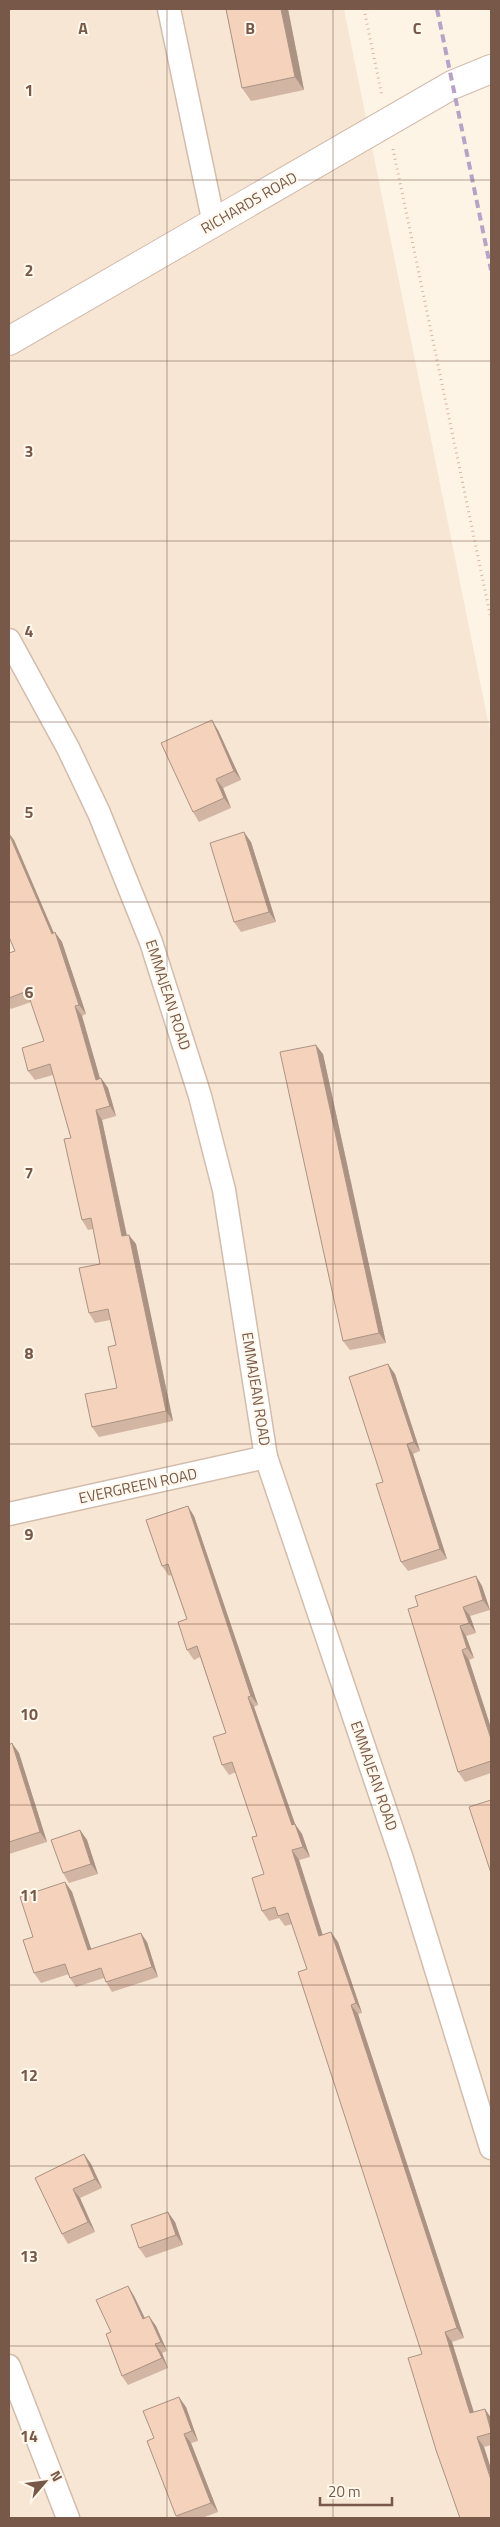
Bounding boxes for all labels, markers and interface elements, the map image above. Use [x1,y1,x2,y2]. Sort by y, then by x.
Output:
text: A [78,16,88,40]
text: B [245,16,255,40]
text: C [413,16,422,40]
text: 1 [25,78,33,102]
street label: RICHARDS ROAD [196,166,301,240]
text: 2 [25,258,33,282]
text: 3 [25,439,33,463]
text: 4 [25,619,34,643]
text: 5 [25,800,34,824]
street label: EMMAJEAN ROAD [140,937,197,1053]
text: 6 [25,980,34,1004]
text: 7 [25,1161,33,1185]
street label: EMMAJEAN ROAD [236,1330,277,1447]
text: 8 [25,1341,34,1365]
street label: EVERGREEN ROAD [76,1462,199,1509]
text: 9 [25,1522,34,1546]
text: 10 [20,1702,38,1726]
street label: EMMAJEAN ROAD [345,1718,404,1834]
text: 11 [20,1883,38,1907]
text: 12 [20,2063,38,2087]
text: 13 [20,2244,38,2268]
text: 14 [20,2424,38,2448]
north arrow [20,2457,70,2507]
text: N [45,2466,68,2485]
scale bar [320,2474,392,2506]
text: 20 m [328,2480,361,2503]

